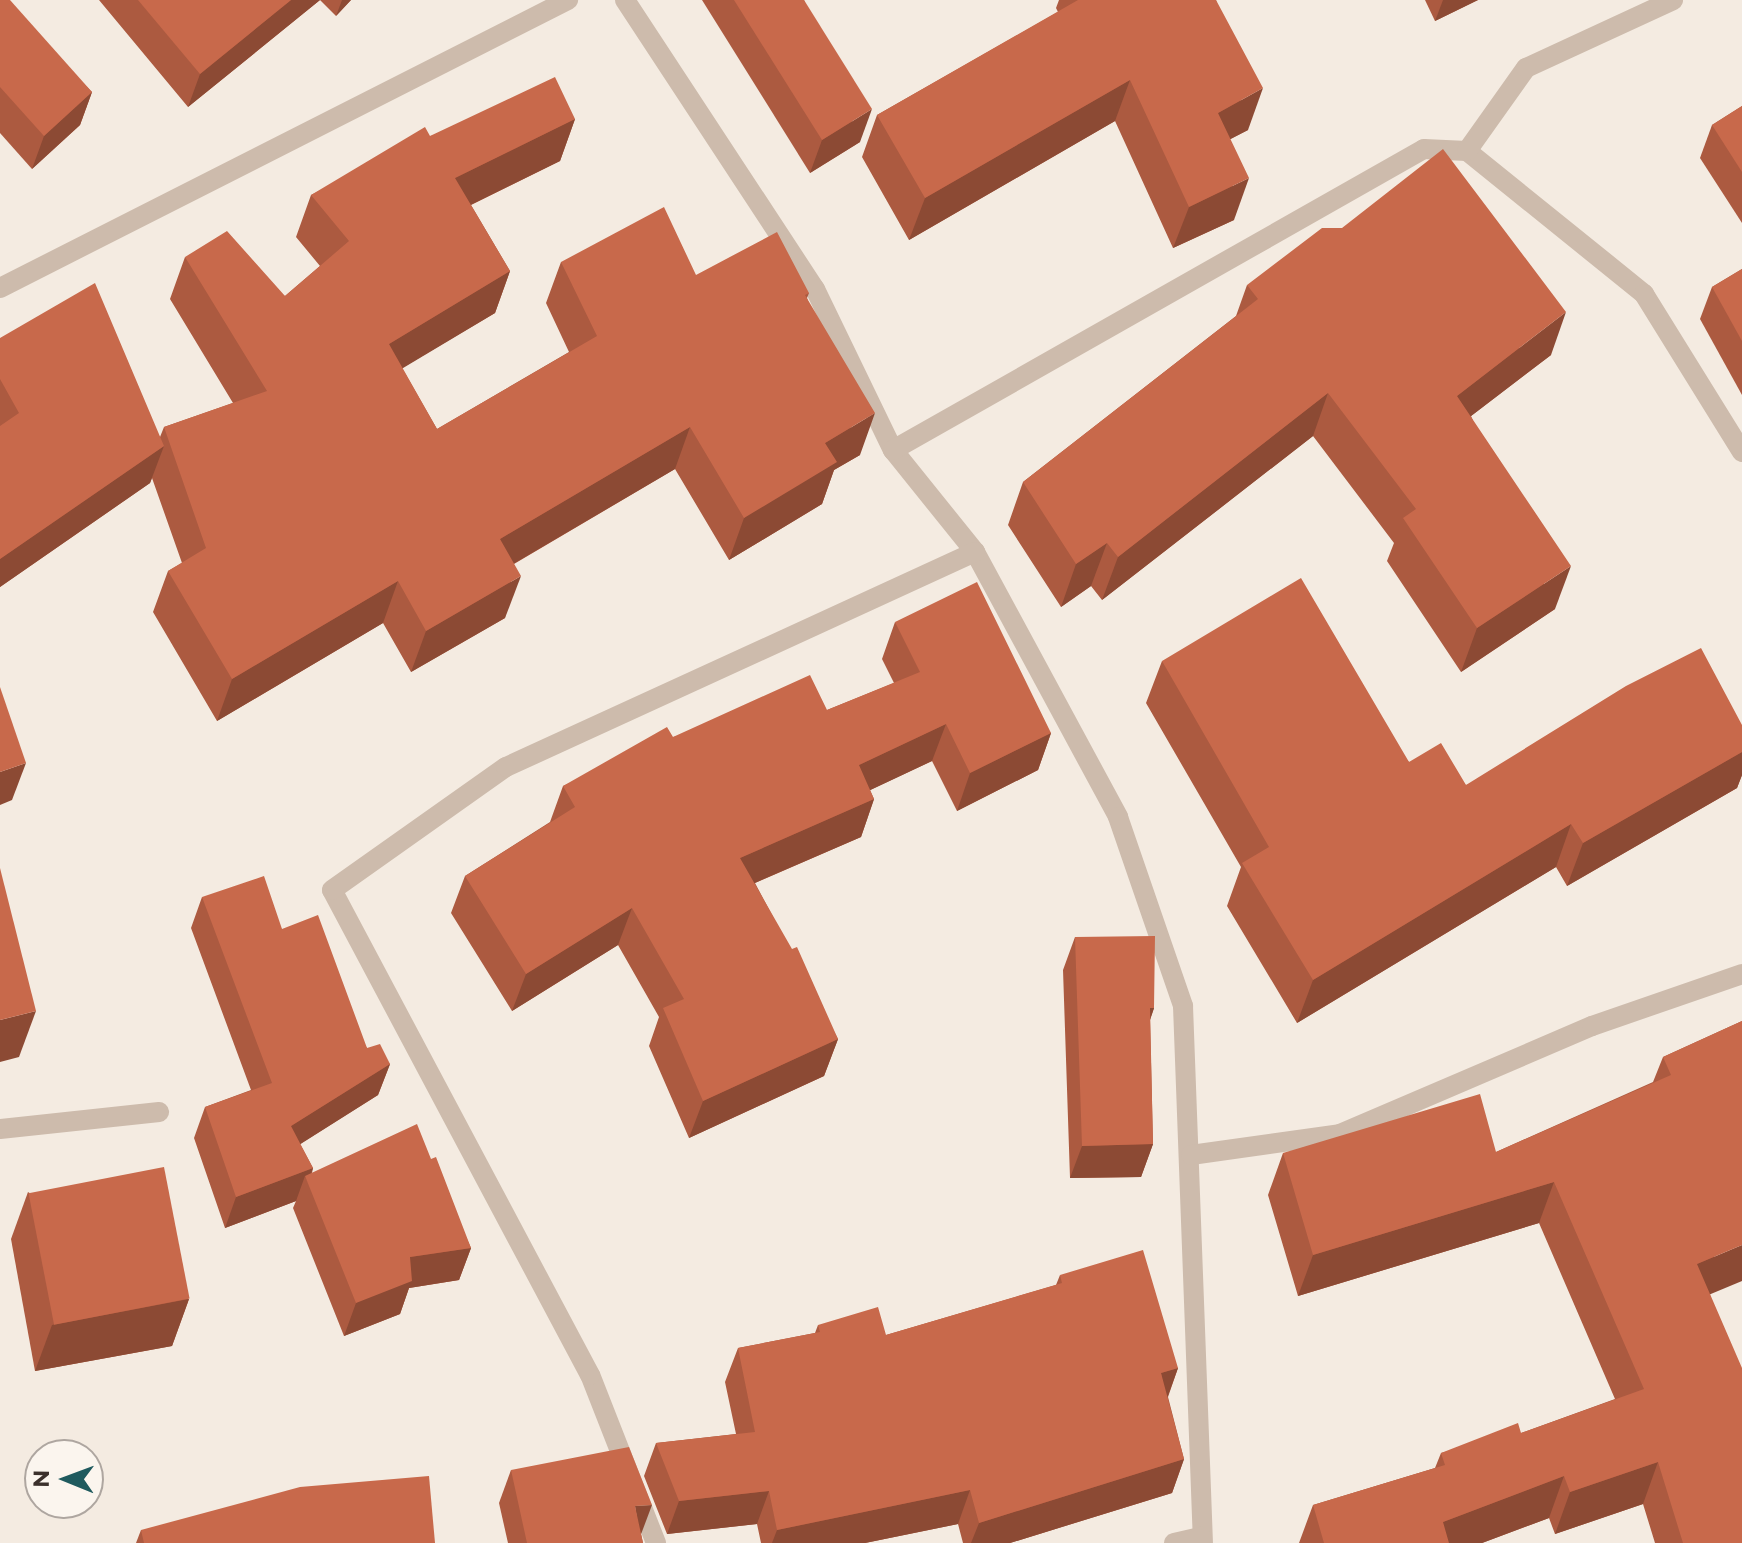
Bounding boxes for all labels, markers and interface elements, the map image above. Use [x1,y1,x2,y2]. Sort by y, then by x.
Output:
north arrow [24,1439,104,1519]
text: N [28,1469,55,1488]

